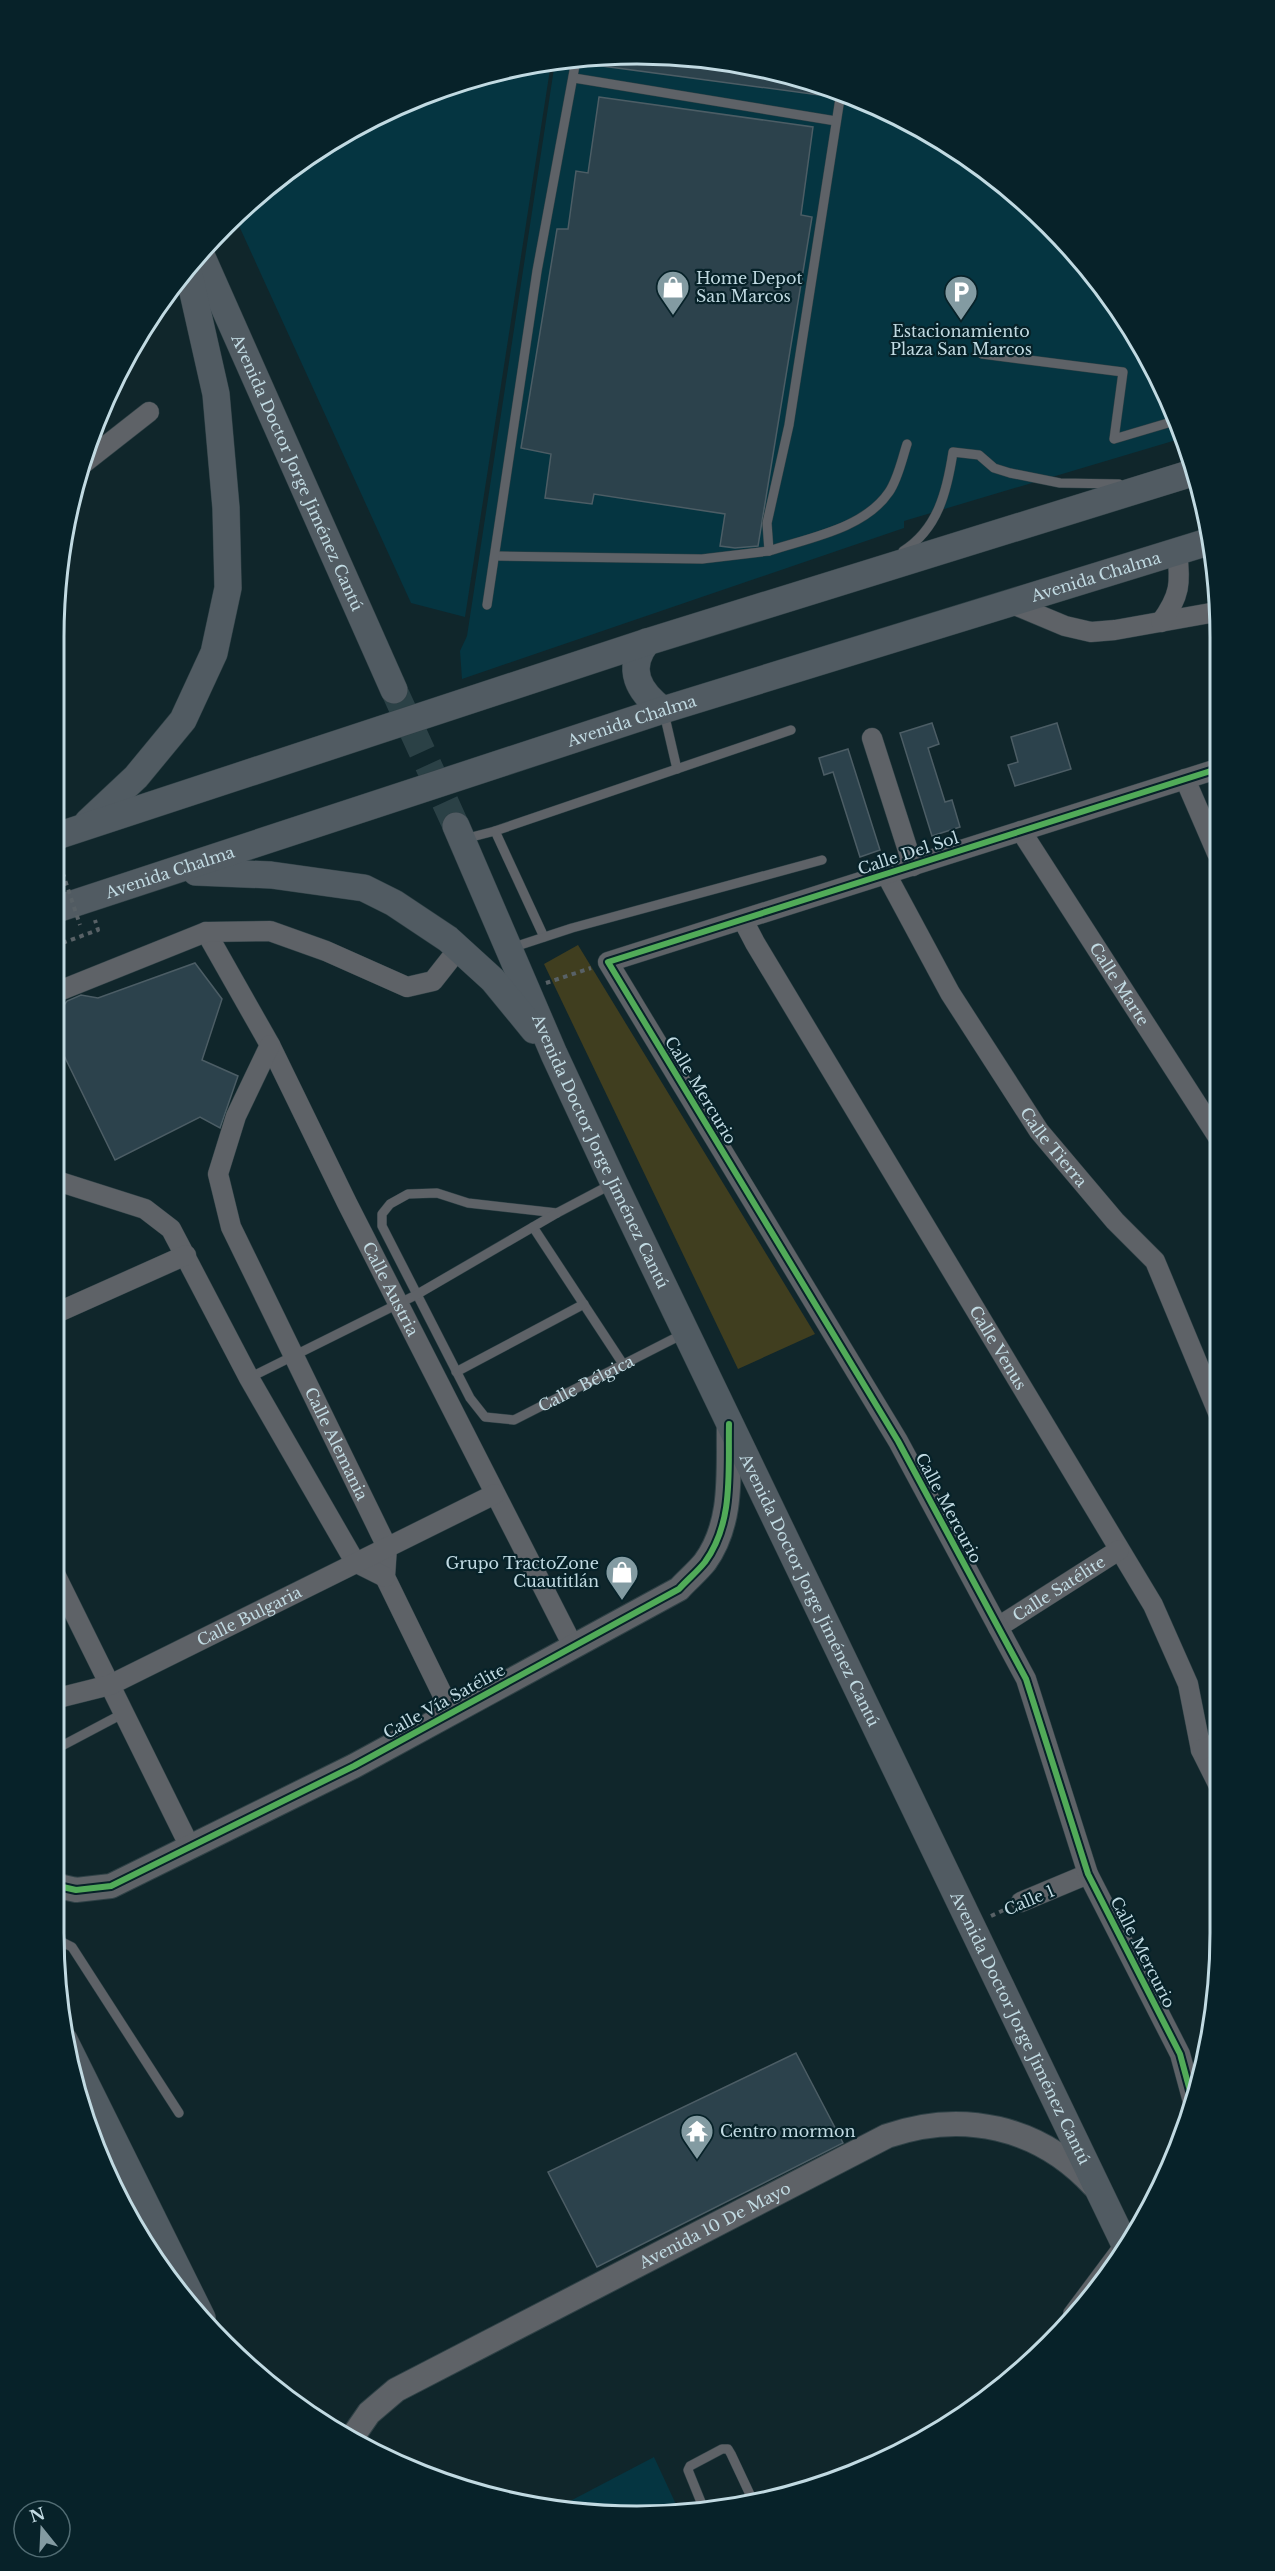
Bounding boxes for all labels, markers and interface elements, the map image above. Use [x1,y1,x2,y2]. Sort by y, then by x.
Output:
place label: Home Depot San Marcos [696,268,802,306]
shop icon: Home Depot San Marcos [655,269,691,316]
parking icon: Estacionamiento Plaza San Marcos [943,274,979,321]
place label: Estacionamiento Plaza San Marcos [890,321,1032,359]
street label: Avenida Doctor Jorge Jiménez Cantú [227,330,368,614]
street label: Avenida Chalma [1028,547,1163,606]
street label: Avenida Chalma [564,690,699,751]
street label: Calle Del Sol [855,827,961,879]
street label: Avenida Chalma [102,841,237,903]
street label: Calle Marte [1085,939,1154,1029]
street label: Avenida Doctor Jorge Jiménez Cantú [528,1010,673,1292]
street label: Calle Mercurio [661,1032,741,1148]
street label: Calle Tierra [1016,1103,1092,1191]
street label: Calle Austria [358,1238,423,1340]
street label: Calle Venus [965,1302,1031,1393]
street label: Calle Bélgica [535,1351,637,1416]
street label: Calle Alemania [301,1384,373,1504]
street label: Avenida Doctor Jorge Jiménez Cantú [735,1449,884,1730]
street label: Calle Mercurio [911,1449,987,1567]
street label: Calle Satélite [1009,1551,1109,1625]
place label: Grupo TractoZone Cuautitlán [445,1553,599,1591]
shop icon: Grupo TractoZone Cuautitlán [604,1554,640,1601]
street label: Calle Bulgaria [193,1582,305,1650]
street label: Calle Vía Satélite [380,1659,508,1743]
street label: Calle 1 [1001,1880,1057,1920]
street label: Avenida Doctor Jorge Jiménez Cantú [946,1887,1095,2168]
street label: Calle Mercurio [1106,1893,1180,2011]
temple icon: Centro mormon [679,2113,715,2160]
place label: Centro mormon [720,2121,856,2141]
street label: Avenida 10 De Mayo [635,2178,794,2273]
north arrow [12,2499,72,2559]
text: N [27,2503,48,2527]

